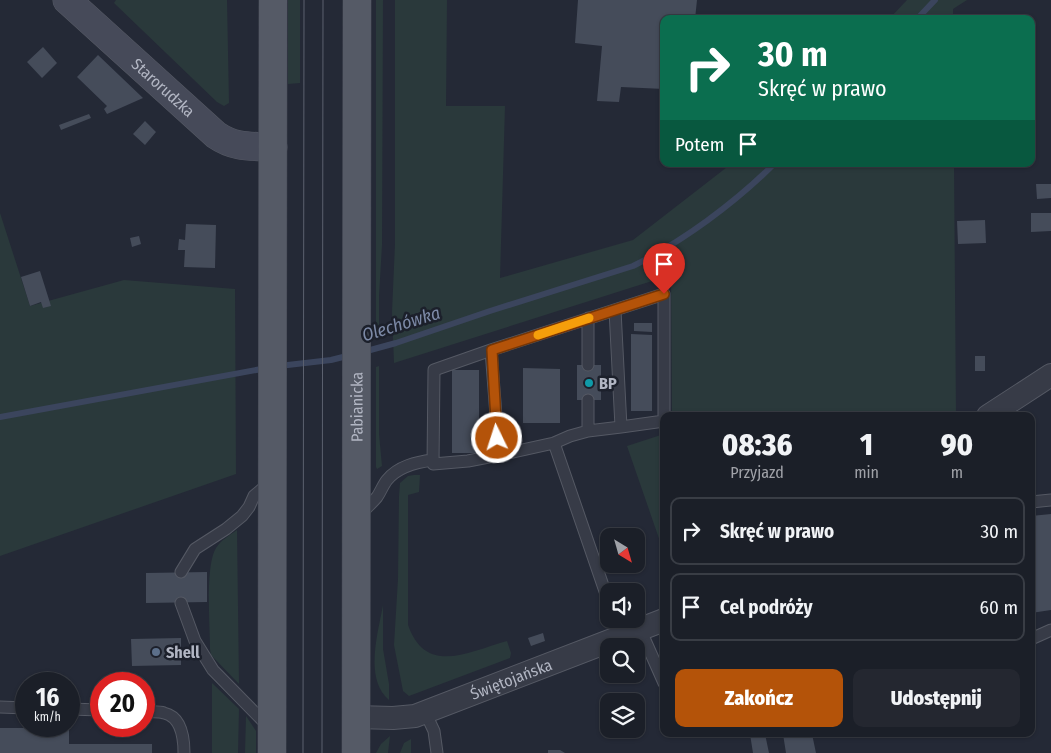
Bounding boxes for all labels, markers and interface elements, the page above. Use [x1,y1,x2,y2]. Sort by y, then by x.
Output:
text: 30 m [758,33,828,75]
icon: right [675,35,740,100]
street label: Starorudzka [128,54,199,121]
text: Skręć w prawo [758,75,887,102]
icon: arrive [734,130,762,158]
text: Potem [675,133,724,156]
pin [643,243,685,294]
icon: arrive [650,250,678,278]
water label: Olechówka [359,302,443,346]
street label: Pabianicka [347,372,367,442]
place label: BP [599,374,617,393]
marker: BP [583,377,595,389]
position arrow [470,411,522,463]
text: 08:36 [722,427,792,463]
text: 1 [860,427,873,463]
text: 90 [941,427,973,463]
text: Przyjazd [730,463,784,482]
text: min [854,463,879,482]
text: m [951,463,963,482]
icon: right [677,517,705,545]
text: Skręć w prawo [720,520,834,543]
text: 30 m [980,520,1018,543]
north arrow [600,528,645,572]
map controls [600,528,645,738]
button: sound [600,583,645,628]
icon: arrive [677,593,705,621]
text: Cel podróży [720,596,813,619]
text: 60 m [980,596,1018,619]
button: search [600,638,645,683]
place label: Shell [166,643,200,662]
marker: Shell [150,646,162,658]
street label: Świętojańska [468,655,555,704]
button: Zakończ [675,669,843,727]
button: Udostępnij [853,669,1020,727]
speed limit sign: 20 [90,672,155,737]
text: 16 [36,683,59,713]
button: layers [600,693,645,738]
text: km/h [34,710,61,724]

